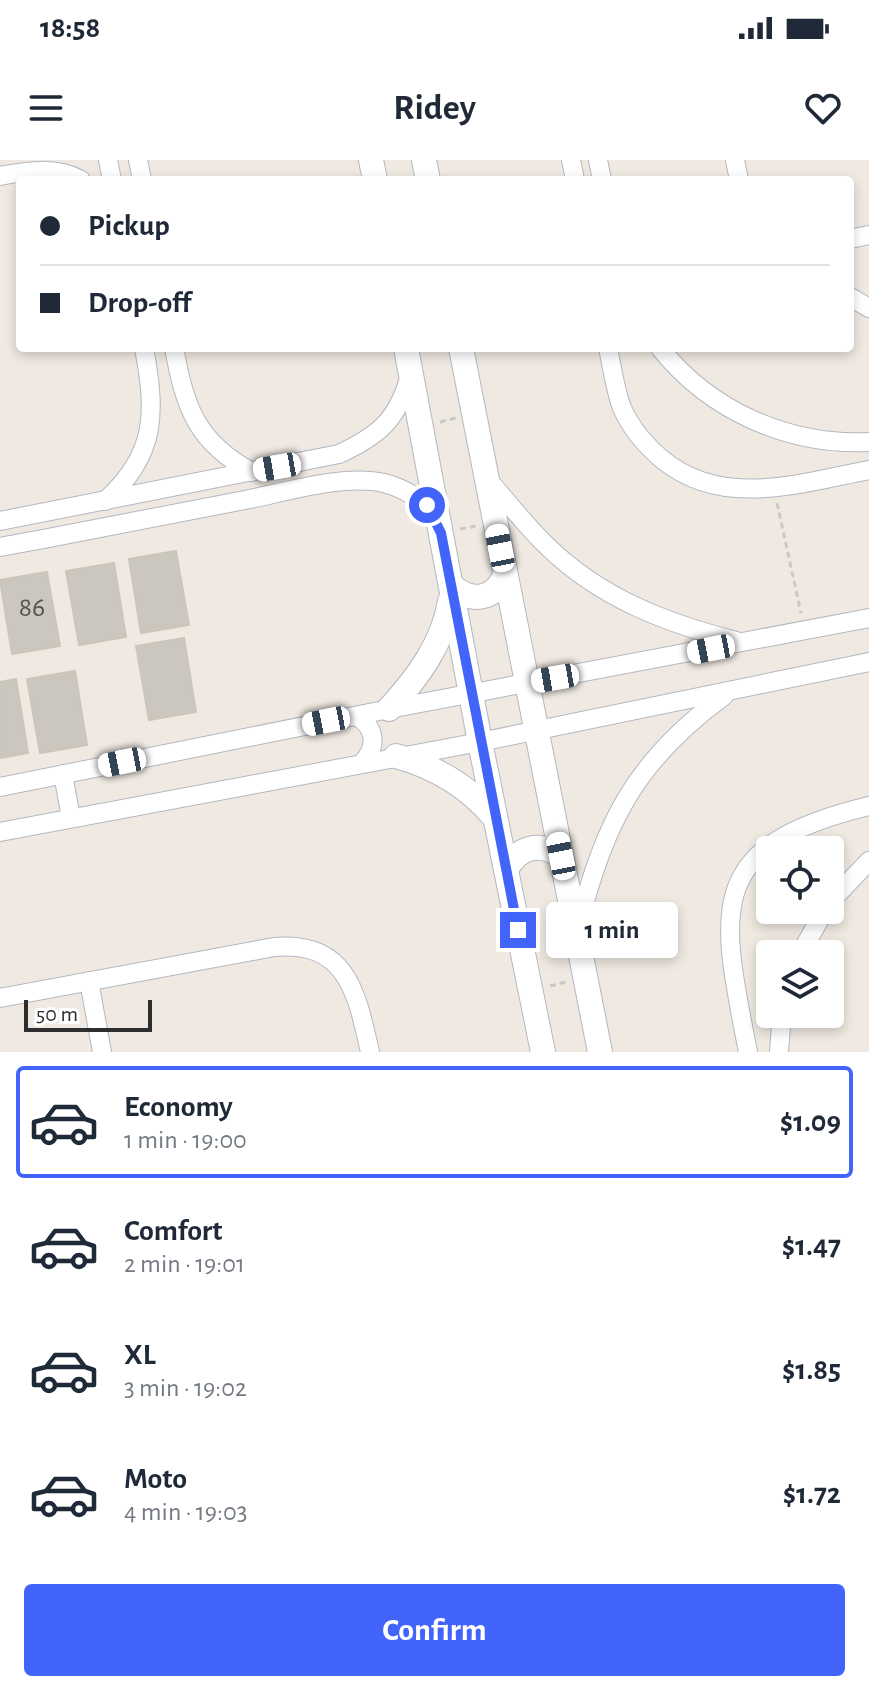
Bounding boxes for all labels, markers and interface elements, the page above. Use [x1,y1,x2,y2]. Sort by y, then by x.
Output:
text: 18:58 [40,13,100,43]
icon: menu [24,86,68,130]
icon: heart [801,86,845,130]
text: Ridey [393,90,476,126]
text: Pickup [88,211,170,241]
text: Drop-off [88,288,191,318]
car [251,451,303,483]
route start [409,487,445,523]
car [484,522,516,574]
house number: 86 [19,594,45,622]
car [685,633,737,665]
car [529,662,581,694]
car [300,705,352,737]
car [96,746,148,778]
car [545,830,577,882]
map controls [756,836,844,1028]
button: locate [756,836,844,924]
callout: 1 min [546,902,678,958]
route end [500,912,536,948]
text: 1 min [585,917,639,943]
button: layers [756,940,844,1028]
scale bar [24,996,152,1032]
text: 50 m [36,1003,78,1025]
icon: car [28,1086,100,1158]
text: Economy [124,1092,233,1122]
text: $1.09 [780,1107,841,1137]
text: 1 min · 19:00 [124,1127,247,1153]
icon: car [28,1210,100,1282]
text: Comfort [124,1216,223,1246]
text: $1.47 [782,1231,841,1261]
text: 2 min · 19:01 [124,1251,245,1277]
icon: car [28,1334,100,1406]
text: XL [124,1340,156,1370]
text: $1.85 [782,1355,841,1385]
text: 3 min · 19:02 [124,1375,247,1401]
icon: car [28,1458,100,1530]
text: Moto [124,1464,187,1494]
text: $1.72 [783,1479,841,1509]
text: 4 min · 19:03 [124,1499,247,1525]
button: Confirm [24,1584,845,1676]

